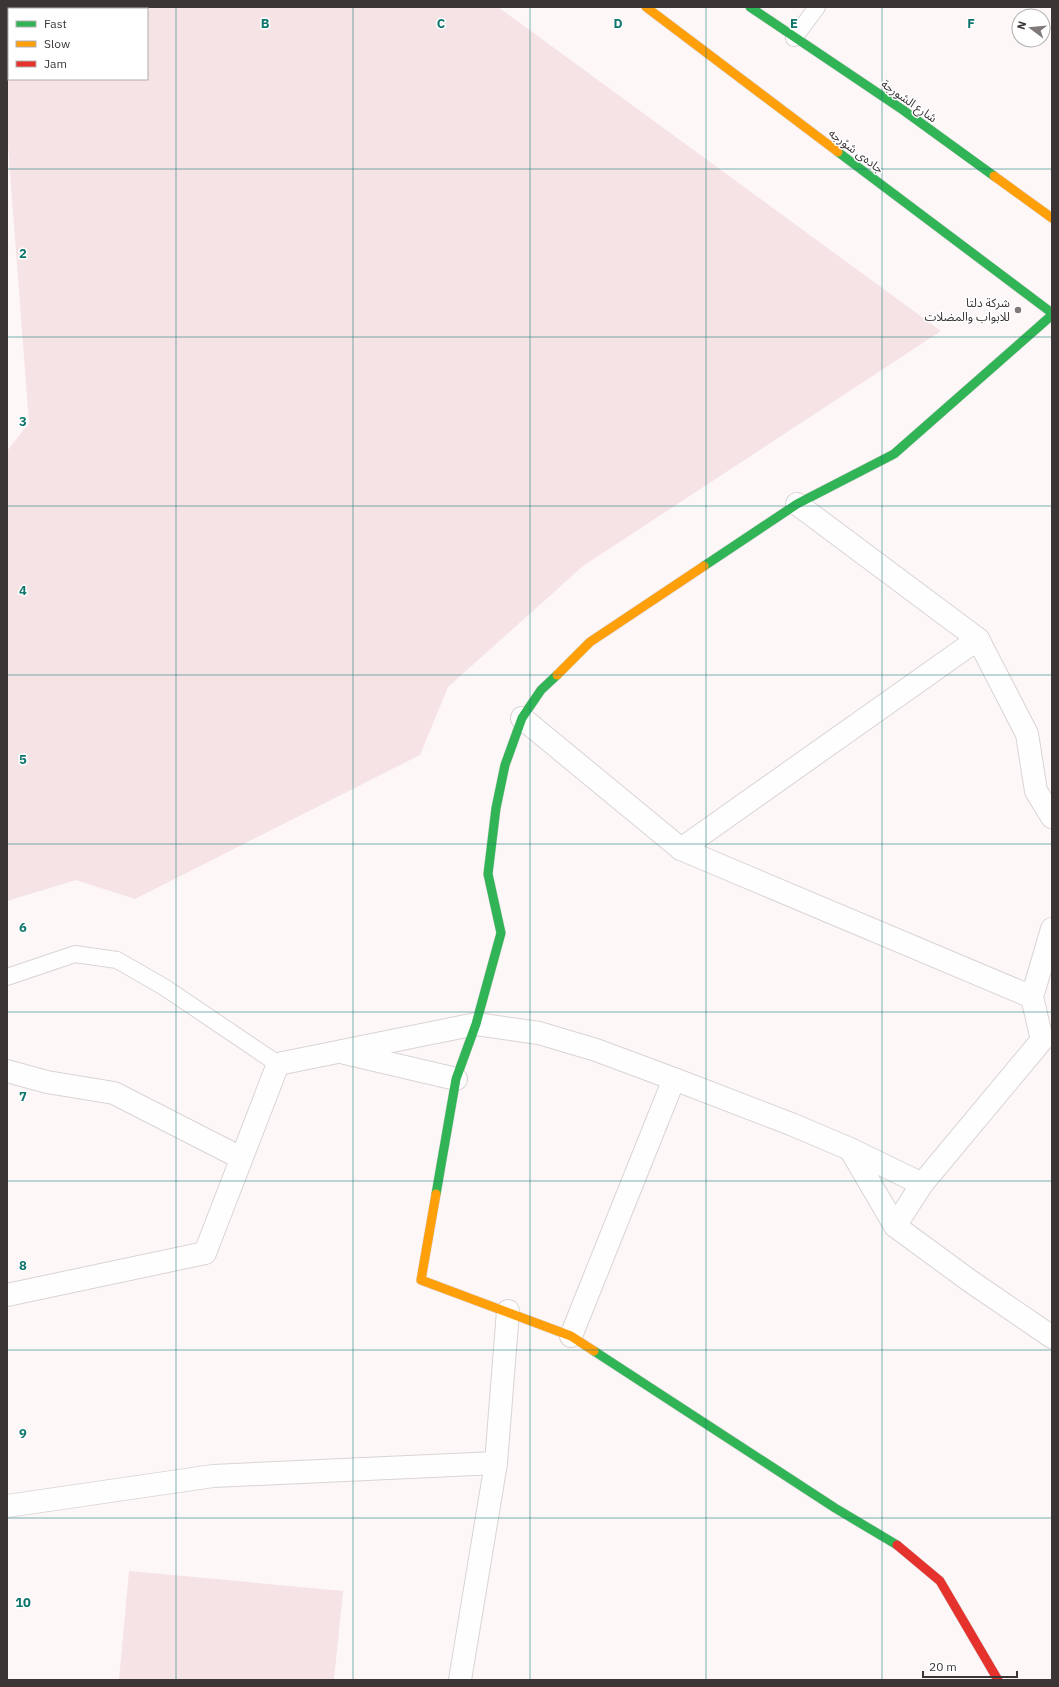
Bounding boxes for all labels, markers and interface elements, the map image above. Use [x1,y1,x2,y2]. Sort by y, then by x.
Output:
legend [8,8,148,80]
north arrow [1011,8,1051,48]
text: B [261,15,270,32]
text: C [437,15,446,32]
text: D [613,15,623,32]
text: E [790,15,798,32]
text: F [967,15,975,32]
text: Fast [44,16,67,31]
text: N [1014,19,1029,31]
text: Slow [44,36,70,51]
text: Jam [44,56,67,71]
street label: شارع الشورجة [877,76,940,127]
street label: جادەی شۆرجە [826,125,887,176]
text: 2 [19,245,27,262]
place label: شركة دلتا للابواب والمضلات [924,295,1010,324]
marker: شركة دلتا للابواب والمضلات [1013,305,1023,315]
text: 3 [19,413,27,430]
text: 4 [19,582,27,599]
text: 5 [19,751,27,768]
text: 6 [19,919,27,936]
text: 7 [19,1088,27,1105]
text: 8 [19,1257,27,1274]
text: 9 [19,1425,27,1442]
text: 10 [15,1594,31,1611]
scale bar [923,1653,1017,1679]
text: 20 m [929,1659,957,1674]

